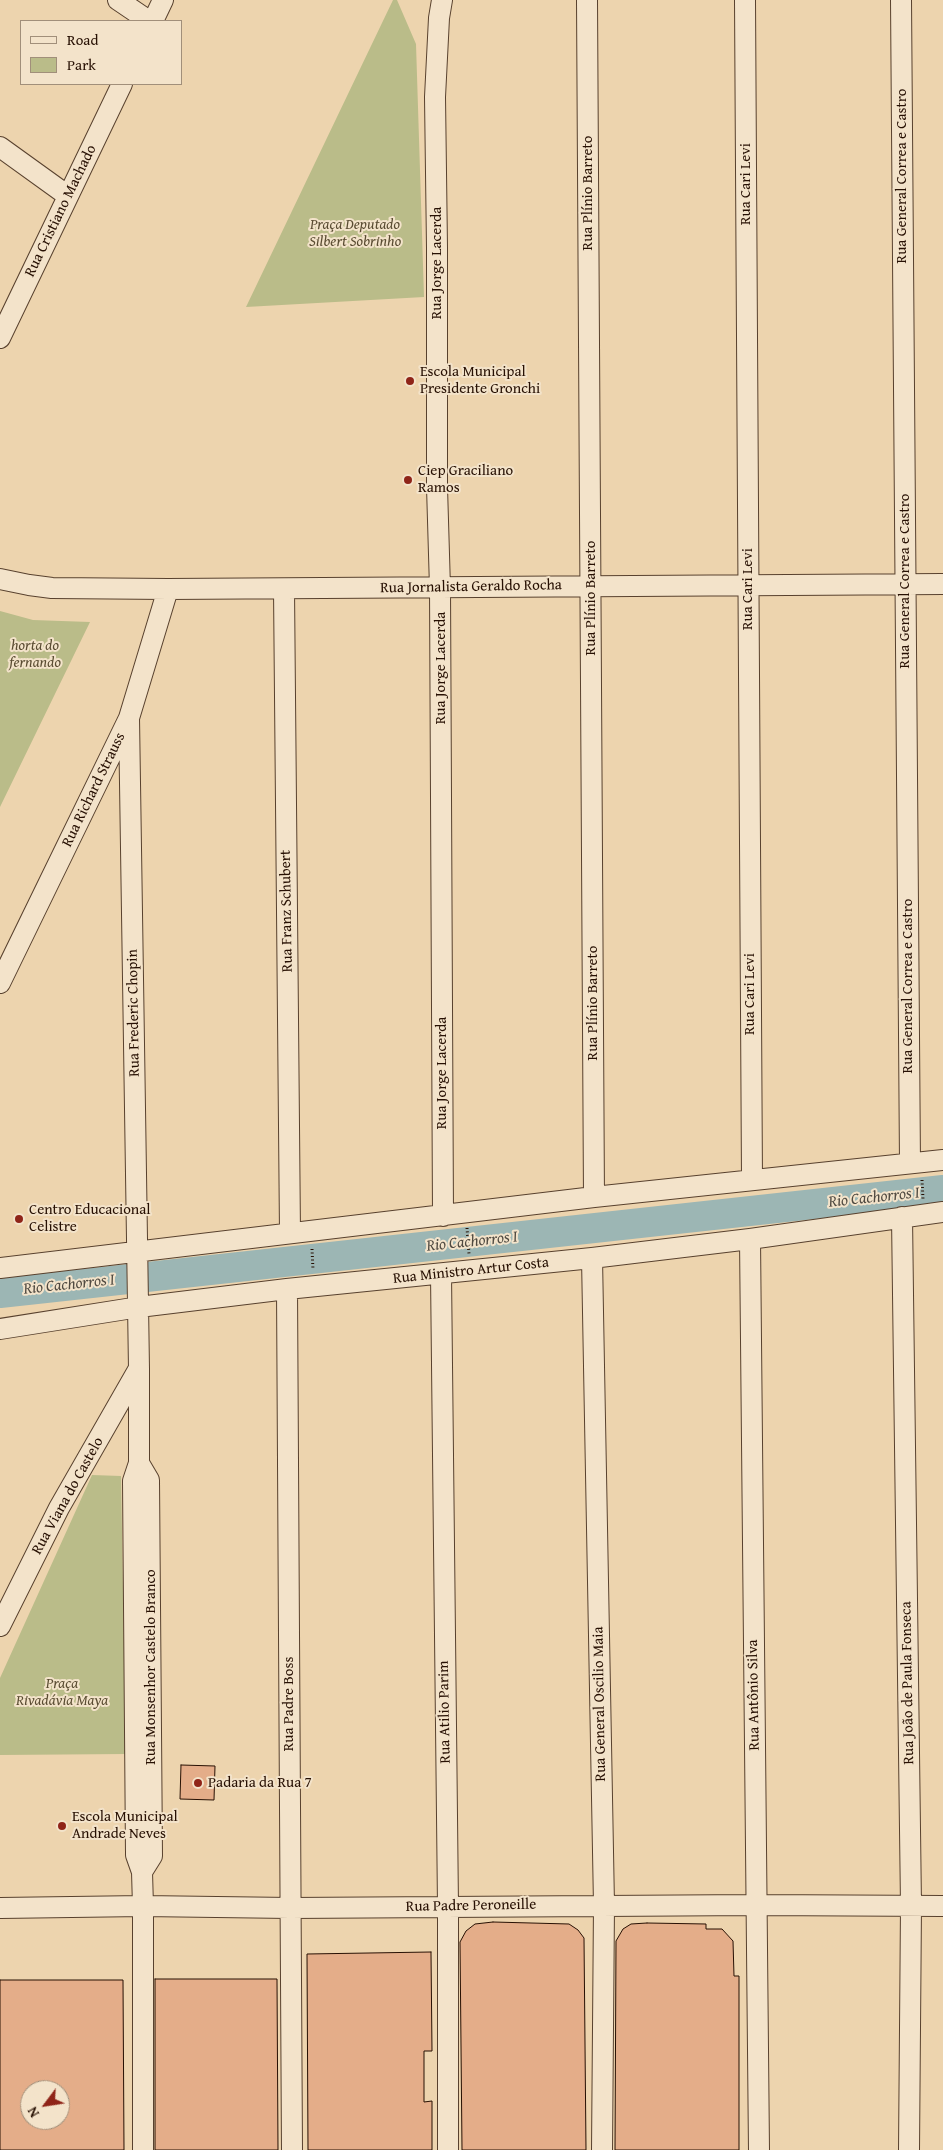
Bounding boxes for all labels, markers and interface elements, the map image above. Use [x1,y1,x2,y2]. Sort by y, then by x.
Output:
legend [20,20,182,85]
text: Road [67,29,98,50]
text: Park [67,54,96,75]
street label: Rua General Correa e Castro [893,89,911,263]
street label: Rua Plínio Barreto [579,136,597,250]
street label: Rua Cristiano Machado [21,142,101,280]
street label: Rua Cari Levi [737,143,755,225]
street label: Rua Jorge Lacerda [428,207,446,319]
park label: Praça Deputado Silbert Sobrinho [309,216,401,251]
place label: Escola Municipal Presidente Gronchi [420,363,540,398]
marker: Escola Municipal Presidente Gronchi [404,375,416,387]
place label: Ciep Graciliano Ramos [418,462,513,497]
marker: Ciep Graciliano Ramos [402,474,414,486]
street label: Rua General Correa e Castro [896,494,914,668]
street label: Rua Plínio Barreto [582,541,600,655]
street label: Rua Cari Levi [739,548,757,630]
street label: Rua Jornalista Geraldo Rocha [380,576,562,598]
street label: Rua Jorge Lacerda [432,612,450,724]
park label: horta do fernando [9,637,61,672]
street label: Rua Richard Strauss [59,730,129,850]
street label: Rua Franz Schubert [277,850,297,972]
street label: Rua General Correa e Castro [899,899,917,1073]
street label: Rua Plínio Barreto [584,946,602,1060]
street label: Rua Frederic Chopin [124,949,144,1077]
street label: Rua Cari Levi [741,953,759,1035]
street label: Rua Jorge Lacerda [433,1017,451,1129]
water label: Rio Cachorros I [828,1184,920,1212]
place label: Centro Educacional Celistre [29,1201,151,1236]
marker: Centro Educacional Celistre [13,1213,25,1225]
water label: Rio Cachorros I [426,1228,518,1256]
street label: Rua Ministro Artur Costa [392,1254,550,1288]
water label: Rio Cachorros I [23,1271,115,1299]
street label: Rua Viana do Castelo [28,1434,108,1558]
street label: Rua Monsenhor Castelo Branco [142,1569,160,1765]
street label: Rua João de Paula Fonseca [898,1601,918,1765]
street label: Rua General Oscilio Maia [590,1626,610,1782]
street label: Rua Antônio Silva [744,1639,764,1751]
street label: Rua Padre Boss [280,1657,298,1751]
street label: Rua Atilio Parim [435,1660,455,1764]
park label: Praça Rivadávia Maya [16,1675,108,1710]
place label: Padaria da Rua 7 [208,1774,312,1792]
marker: Padaria da Rua 7 [192,1777,204,1789]
place label: Escola Municipal Andrade Neves [72,1808,178,1843]
marker: Escola Municipal Andrade Neves [56,1820,68,1832]
street label: Rua Padre Peroneille [406,1896,536,1916]
north arrow [20,2080,70,2130]
text: N [22,2103,44,2121]

